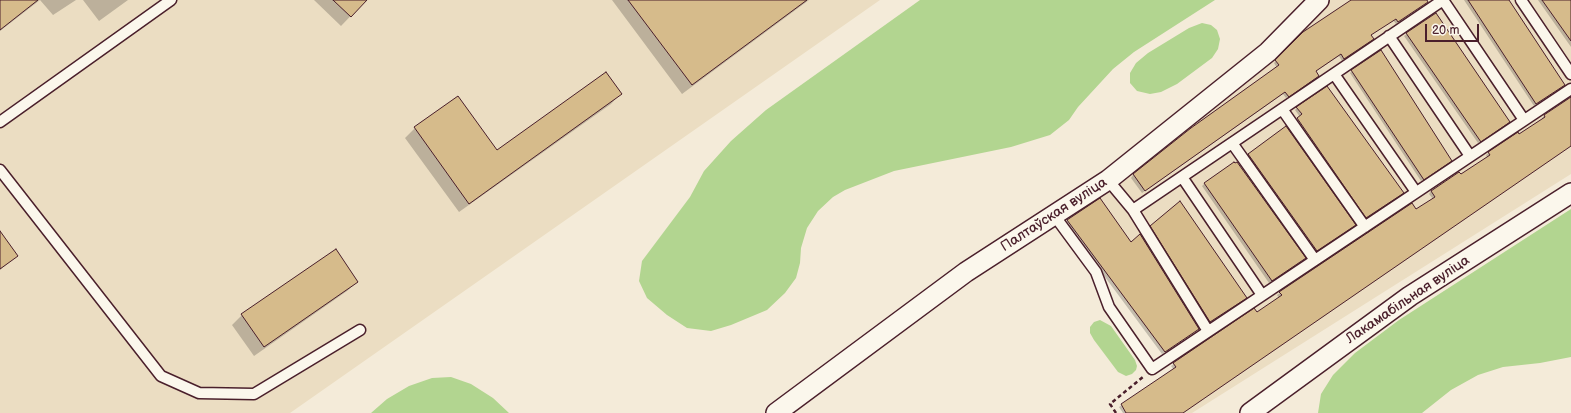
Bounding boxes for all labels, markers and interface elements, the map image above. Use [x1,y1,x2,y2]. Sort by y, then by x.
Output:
scale bar [1427,16,1481,42]
text: 20 m [1432,23,1459,38]
street label: Палтаўская вуліца [998,174,1110,256]
street label: Лакамабільная вуліца [1343,252,1473,348]

